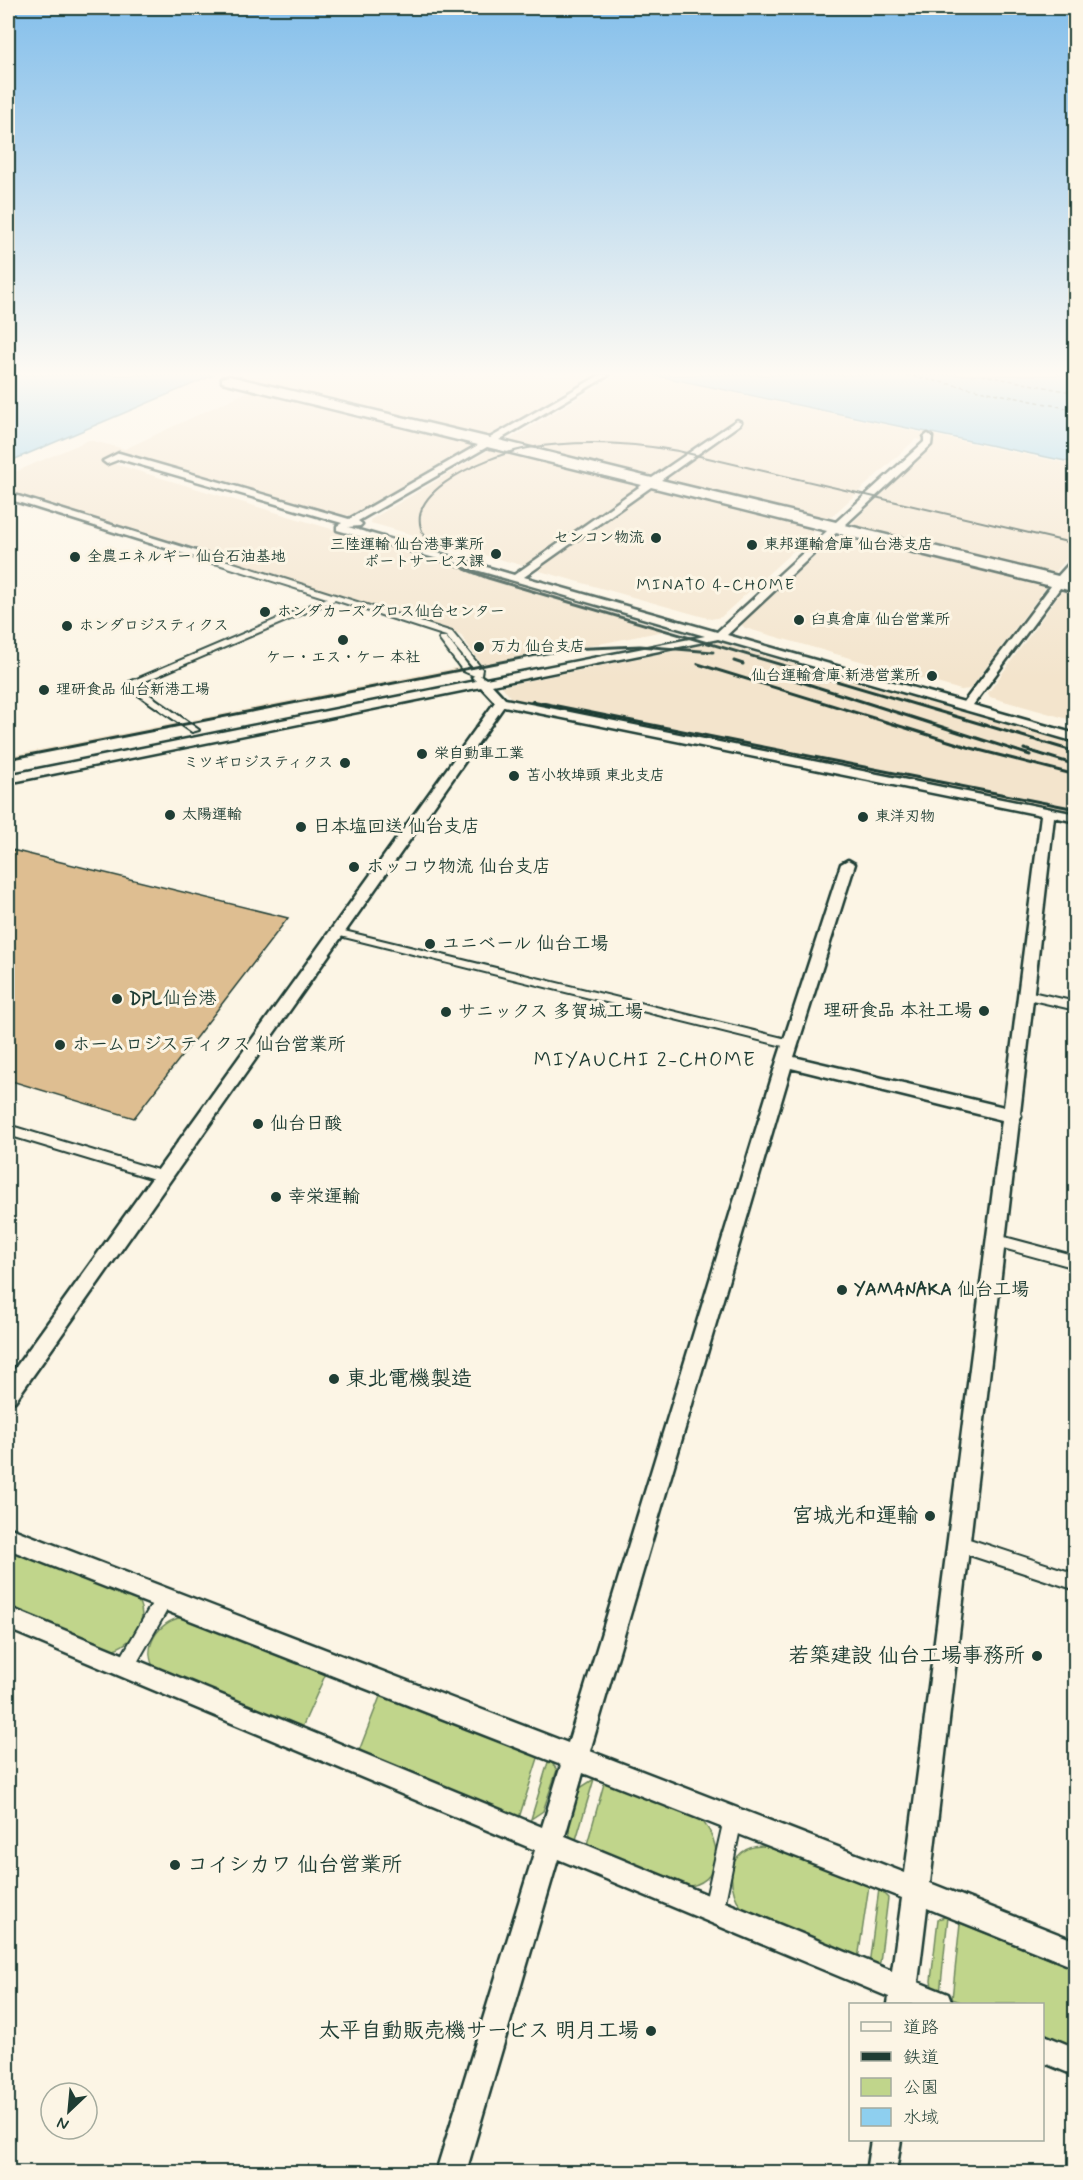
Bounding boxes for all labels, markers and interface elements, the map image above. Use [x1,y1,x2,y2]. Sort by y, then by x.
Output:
place label: センコン物流 [554,528,644,548]
marker: センコン物流 [649,531,663,545]
place label: 三陸運輸 仙台港事業所 ポートサービス課 [330,535,485,572]
place label: 東邦運輸倉庫 仙台港支店 [764,535,933,555]
marker: 東邦運輸倉庫 仙台港支店 [745,538,759,552]
place label: 全農エネルギー 仙台石油基地 [87,547,286,567]
marker: 三陸運輸 仙台港事業所 ポートサービス課 [489,547,503,561]
marker: 全農エネルギー 仙台石油基地 [68,550,82,564]
district label: MINATO 4-CHOME [637,575,795,596]
place label: ホンダカーズ グロス仙台センター [277,602,505,622]
marker: ホンダカーズ グロス仙台センター [258,605,272,619]
place label: 臼真倉庫 仙台営業所 [811,610,950,630]
marker: 臼真倉庫 仙台営業所 [792,613,806,627]
place label: ホンダロジスティクス [79,616,228,636]
marker: ホンダロジスティクス [60,619,74,633]
marker: ケー・エス・ケー 本社 [336,633,350,647]
place label: 万力 仙台支店 [491,637,585,657]
marker: 万力 仙台支店 [472,640,486,654]
place label: ケー・エス・ケー 本社 [266,648,420,668]
place label: 仙台運輸倉庫 新港営業所 [751,666,920,686]
marker: 仙台運輸倉庫 新港営業所 [925,669,939,683]
place label: 理研食品 仙台新港工場 [56,680,210,700]
marker: 理研食品 仙台新港工場 [37,683,51,697]
place label: 栄自動車工業 [434,744,524,764]
marker: 栄自動車工業 [415,747,429,761]
place label: ミツギロジスティクス [184,753,333,773]
marker: ミツギロジスティクス [338,756,352,770]
place label: 苫小牧埠頭 東北支店 [526,766,665,786]
marker: 苫小牧埠頭 東北支店 [507,769,521,783]
place label: 太陽運輸 [182,805,242,825]
place label: 東洋刃物 [875,807,935,827]
marker: 太陽運輸 [163,808,177,822]
marker: 東洋刃物 [856,810,870,824]
place label: 日本塩回送 仙台支店 [313,815,480,839]
marker: 日本塩回送 仙台支店 [294,820,308,834]
place label: ホッコウ物流 仙台支店 [366,855,551,879]
marker: ホッコウ物流 仙台支店 [347,860,361,874]
place label: ユニベール 仙台工場 [442,932,608,956]
marker: ユニベール 仙台工場 [423,937,437,951]
place label: DPL仙台港 [129,987,216,1011]
marker: DPL仙台港 [110,992,124,1006]
place label: 理研食品 本社工場 [823,999,972,1023]
place label: サニックス 多賀城工場 [458,1000,643,1024]
marker: 理研食品 本社工場 [977,1004,991,1018]
marker: サニックス 多賀城工場 [439,1005,453,1019]
place label: ホームロジスティクス 仙台営業所 [72,1033,345,1057]
marker: ホームロジスティクス 仙台営業所 [53,1038,67,1052]
district label: MIYAUCHI 2-CHOME [534,1047,756,1074]
place label: 仙台日酸 [270,1112,342,1136]
marker: 仙台日酸 [251,1117,265,1131]
place label: 幸栄運輸 [288,1185,360,1209]
marker: 幸栄運輸 [269,1190,283,1204]
place label: YAMANAKA 仙台工場 [854,1278,1029,1302]
marker: YAMANAKA 仙台工場 [835,1283,849,1297]
place label: 東北電機製造 [346,1365,472,1393]
marker: 東北電機製造 [327,1372,341,1386]
place label: 宮城光和運輸 [792,1502,918,1530]
marker: 宮城光和運輸 [923,1509,937,1523]
place label: 若築建設 仙台工場事務所 [788,1642,1025,1670]
marker: 若築建設 仙台工場事務所 [1030,1649,1044,1663]
place label: コイシカワ 仙台営業所 [187,1851,402,1879]
marker: コイシカワ 仙台営業所 [168,1858,182,1872]
legend [849,2003,1044,2141]
text: 道路 [903,2016,939,2040]
place label: 太平自動販売機サービス 明月工場 [319,2017,639,2045]
marker: 太平自動販売機サービス 明月工場 [644,2024,658,2038]
text: 鉄道 [903,2046,939,2070]
text: 公園 [903,2076,939,2100]
north arrow [39,2081,99,2141]
text: 水域 [903,2106,939,2130]
text: N [54,2111,72,2135]

